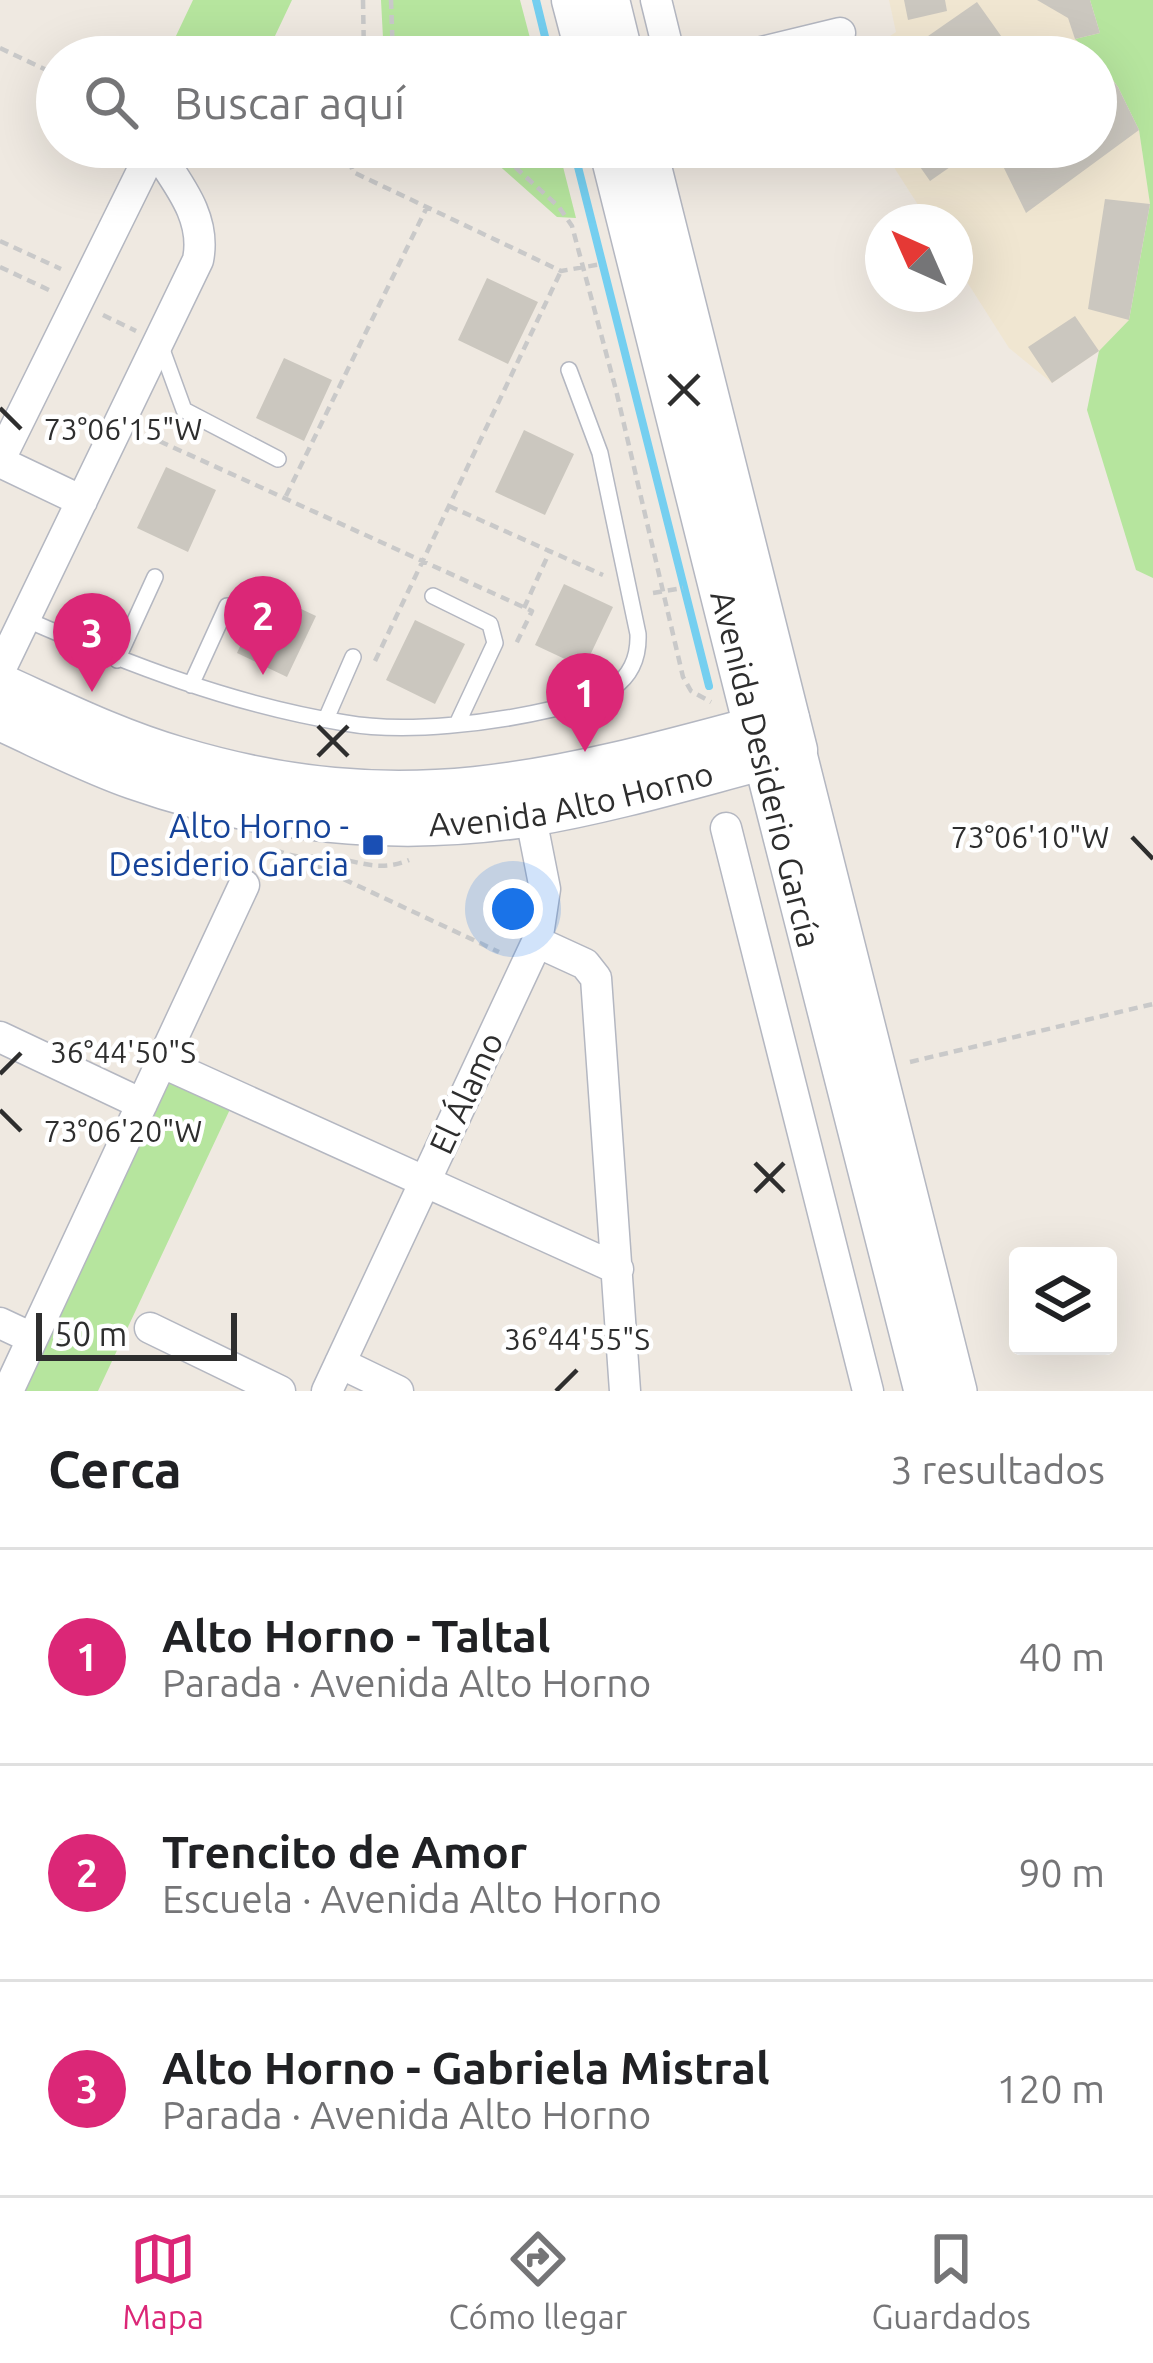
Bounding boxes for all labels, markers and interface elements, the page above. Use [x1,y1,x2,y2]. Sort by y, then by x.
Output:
search box [36,36,1117,168]
icon: search [78,69,144,135]
text: Buscar aquí [174,77,405,128]
north arrow [865,204,973,312]
text: 73°06'15"W [44,412,202,446]
pin: 2 [224,576,302,675]
street label: Avenida Desiderio García [704,587,829,951]
pin: 3 [53,593,131,692]
pin: 1 [546,653,624,752]
street label: Avenida Alto Horno [428,754,717,842]
place label: Alto Horno - Desiderio Garcia [109,807,349,882]
text: 73°06'10"W [951,820,1109,854]
marker: Alto Horno - Desiderio Garcia [360,832,386,858]
your location [483,879,543,939]
street label: El Álamo [420,1025,510,1159]
text: 36°44'50"S [50,1035,196,1069]
text: 73°06'20"W [44,1114,202,1148]
map controls [1009,1247,1117,1355]
button: layers [1009,1247,1117,1355]
scale bar [36,1307,237,1360]
text: 50 m [54,1315,127,1352]
text: 36°44'55"S [504,1322,650,1356]
text: Cerca [48,1440,182,1498]
text: 3 resultados [891,1448,1105,1491]
text: Alto Horno - Taltal [162,1610,550,1661]
text: 1 [76,1635,98,1678]
text: 40 m [1018,1635,1105,1678]
text: Parada · Avenida Alto Horno [162,1661,651,1704]
text: Trencito de Amor [162,1826,527,1877]
text: 2 [76,1851,98,1894]
text: 90 m [1018,1851,1105,1894]
text: Escuela · Avenida Alto Horno [162,1877,662,1920]
text: Alto Horno - Gabriela Mistral [162,2042,770,2093]
text: 3 [76,2067,98,2110]
text: 120 m [996,2067,1105,2110]
text: Parada · Avenida Alto Horno [162,2093,651,2136]
tab: Mapa [122,2226,204,2335]
tab: Cómo llegar [448,2226,627,2335]
tab: Guardados [871,2226,1031,2335]

